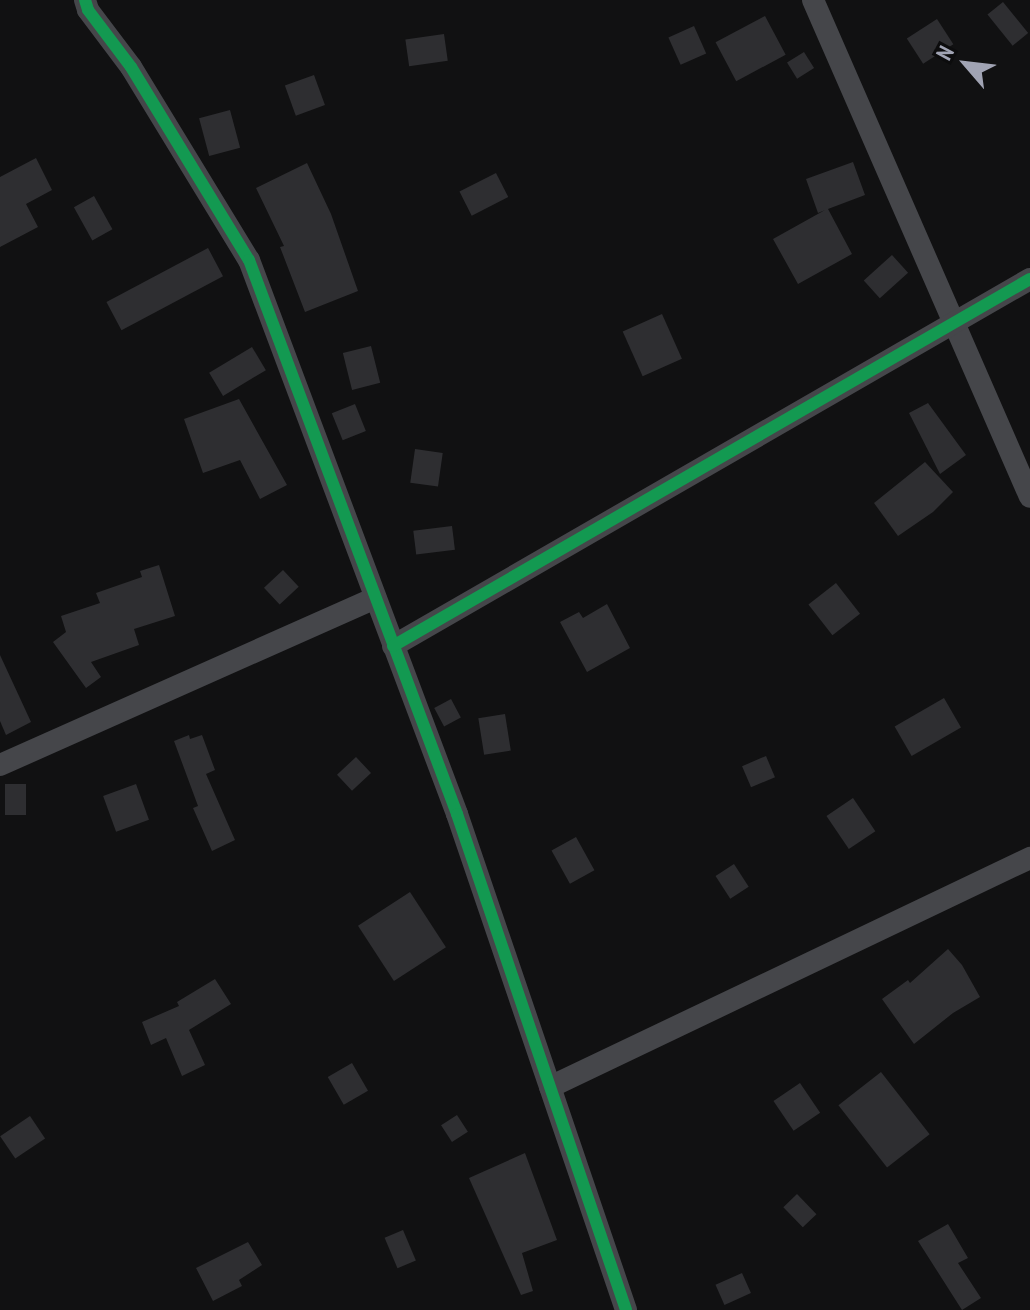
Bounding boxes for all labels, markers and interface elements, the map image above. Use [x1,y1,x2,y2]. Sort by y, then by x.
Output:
north arrow [926,24,1006,104]
text: N [930,41,960,65]

